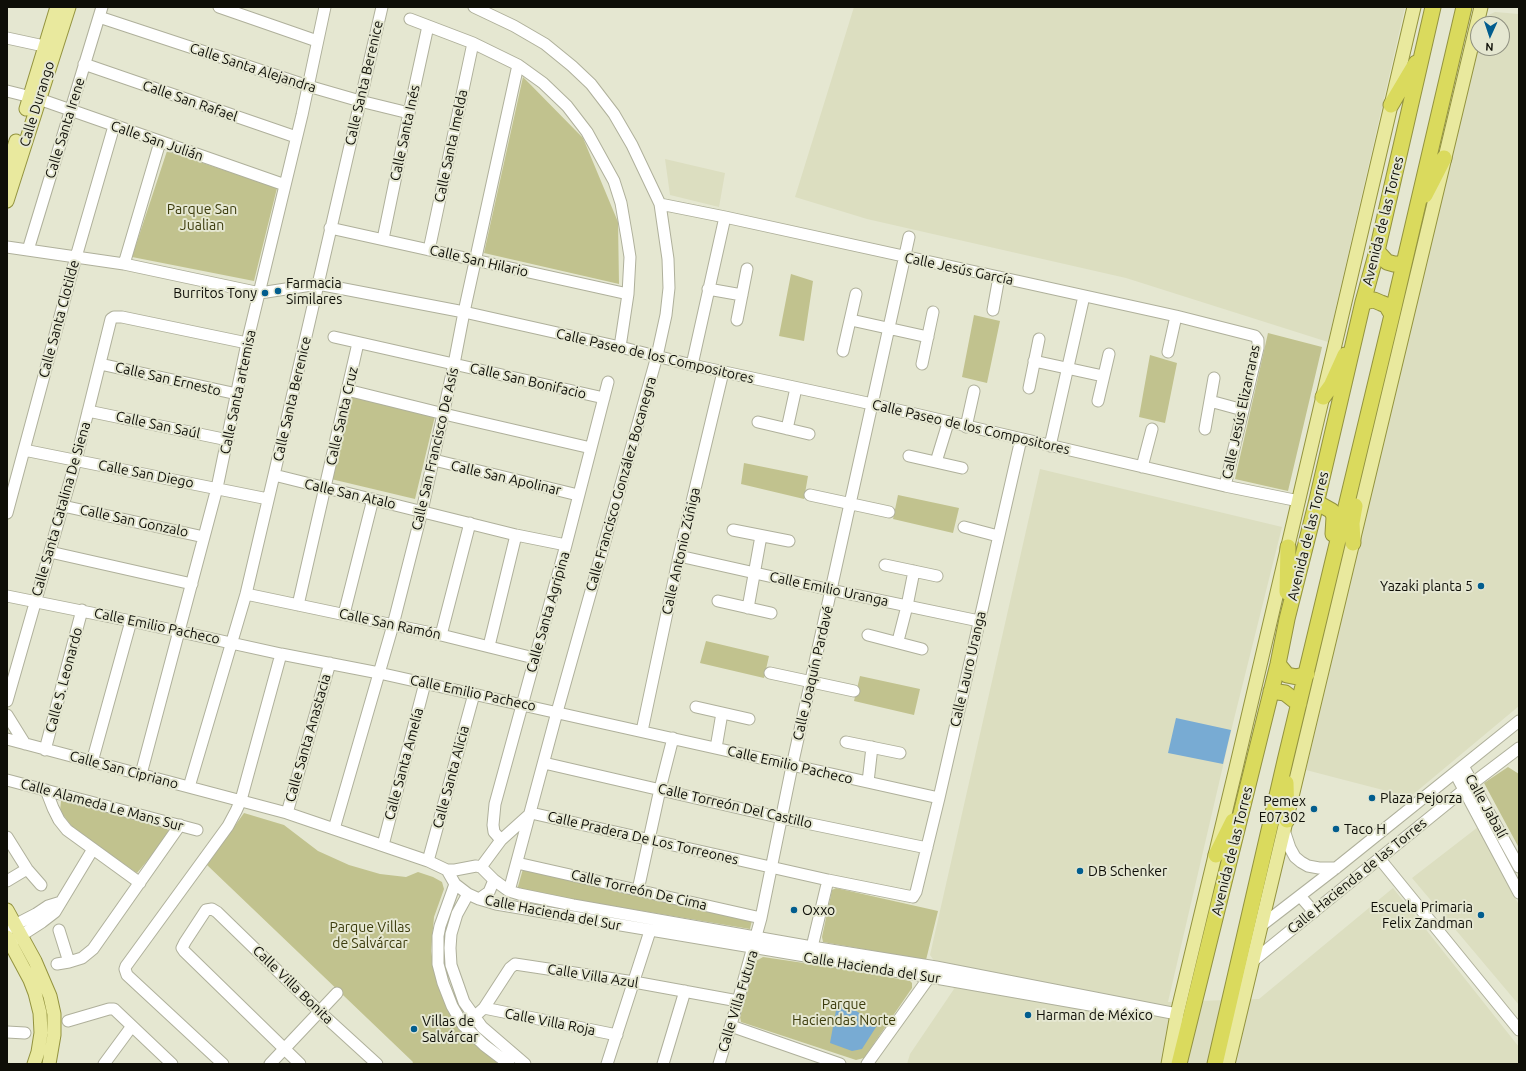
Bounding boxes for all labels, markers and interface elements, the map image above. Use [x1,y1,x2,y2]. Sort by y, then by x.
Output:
north arrow [1470,16,1510,56]
street label: Calle Santa Berenice [341,19,387,147]
street label: Calle Santa Alejandra [188,40,318,96]
text: N [1485,41,1494,53]
street label: Calle Durango [16,59,58,149]
street label: Calle Santa Irene [42,75,88,181]
street label: Calle San Rafael [140,77,240,125]
street label: Calle Santa Inés [387,83,423,183]
street label: Calle Santa Imelda [431,88,471,204]
street label: Calle San Julián [108,117,206,165]
street label: Avenida de las Torres [1359,155,1407,287]
park label: Parque San Jualian [167,201,237,234]
street label: Calle San Hilario [428,241,530,281]
street label: Calle Jesús García [903,249,1015,289]
street label: Calle Santa Clotilde [35,258,83,380]
place label: Farmacia Similares [286,275,342,308]
place label: Burritos Tony [173,285,257,301]
marker: Farmacia Similares [273,286,283,296]
marker: Burritos Tony [260,288,270,298]
street label: Calle Paseo de los Compositores [554,325,756,387]
street label: Calle Santa artemisa [217,328,259,456]
street label: Calle Santa Berenice [269,335,315,463]
street label: Calle Jesús Elizarraras [1219,343,1263,481]
street label: Calle San Ernesto [113,359,223,399]
street label: Calle San Bonifacio [468,359,588,403]
street label: Calle Santa Cruz [322,365,362,467]
street label: Calle San Francisco De Asís [408,366,462,532]
street label: Calle Francisco González Bocanegra [582,375,660,593]
street label: Calle Paseo de los Compositores [870,396,1072,458]
street label: Calle San Saúl [114,408,202,442]
street label: Calle Santa Catalina De Siena [28,420,94,598]
street label: Calle San Diego [97,456,195,492]
street label: Calle San Apolinar [449,457,563,499]
street label: Avenida de las Torres [1284,470,1332,602]
street label: Calle San Atalo [303,475,397,513]
street label: Calle Antonio Zúñiga [658,486,704,616]
street label: Calle San Gonzalo [78,501,190,541]
street label: Calle Santa Agripina [523,550,573,674]
street label: Calle Emilio Uranga [768,568,890,610]
place label: Yazaki planta 5 [1380,578,1473,594]
marker: Yazaki planta 5 [1476,581,1486,591]
street label: Calle Emilio Pacheco [93,604,221,648]
street label: Calle Joaquín Pardavé [789,604,837,742]
street label: Calle San Ramón [337,605,443,643]
street label: Calle Lauro Uranga [947,609,989,729]
street label: Calle S. Leonardo [42,626,86,734]
street label: Calle Emilio Pacheco [409,671,537,715]
street label: Calle Santa Anastacia [282,672,334,804]
street label: Calle Santa Amelía [381,706,427,822]
street label: Calle Santa Alicia [429,724,473,830]
street label: Calle Emilio Pacheco [726,742,854,788]
street label: Calle San Cipriano [68,747,180,793]
street label: Calle Jabalí [1462,771,1510,841]
street label: Calle Alameda Le Mans Sur [19,775,185,835]
street label: Calle Torreón Del Castillo [656,780,814,832]
street label: Avenida de las Torres [1208,785,1256,917]
place label: Plaza Pejorza [1380,790,1462,806]
place label: Pemex E07302 [1259,793,1306,826]
marker: Plaza Pejorza [1367,793,1377,803]
marker: Pemex E07302 [1309,804,1319,814]
street label: Calle Pradera De Los Torreones [546,808,740,868]
street label: Calle Hacienda de las Torres [1284,815,1430,937]
place label: Taco H [1344,821,1386,837]
marker: Taco H [1331,824,1341,834]
place label: DB Schenker [1088,863,1167,879]
street label: Calle Torreón De Cima [569,866,709,914]
marker: DB Schenker [1075,866,1085,876]
street label: Calle Hacienda del Sur [483,892,623,934]
place label: Escuela Primaria Felix Zandman [1370,899,1473,932]
place label: Oxxo [802,902,835,918]
marker: Oxxo [789,905,799,915]
marker: Escuela Primaria Felix Zandman [1476,910,1486,920]
park label: Parque Villas de Salvárcar [329,919,411,952]
street label: Calle Villa Bonita [249,942,337,1028]
street label: Calle Villa Futura [715,948,761,1054]
street label: Calle Hacienda del Sur [802,949,942,987]
street label: Calle Villa Azul [546,961,640,991]
park label: Parque Haciendas Norte [792,996,896,1028]
street label: Calle Villa Roja [503,1005,597,1039]
place label: Harman de México [1036,1007,1153,1023]
marker: Harman de México [1023,1010,1033,1020]
place label: Villas de Salvárcar [422,1013,478,1046]
marker: Villas de Salvárcar [409,1024,419,1034]

